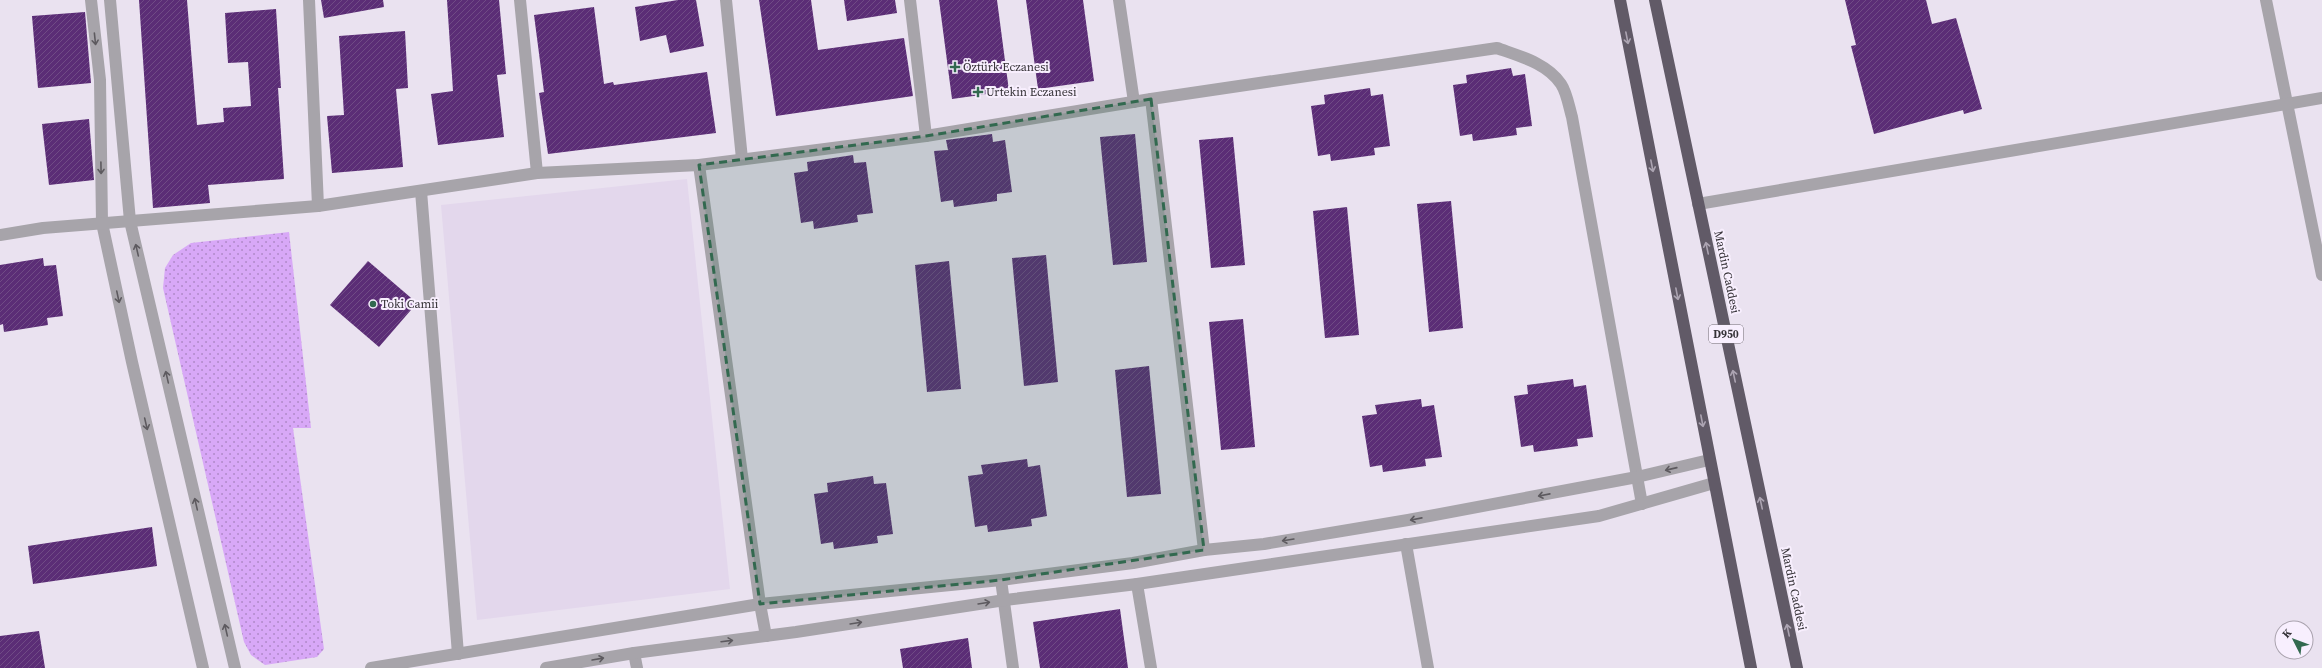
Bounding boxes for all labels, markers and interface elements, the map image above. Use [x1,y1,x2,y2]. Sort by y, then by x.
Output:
one-way arrow [1624,31,1632,44]
one-way arrow [92,32,99,45]
place label: Öztürk Eczanesi [963,59,1049,75]
marker: Öztürk Eczanesi [950,62,960,72]
place label: Urtekin Eczanesi [986,84,1077,100]
marker: Urtekin Eczanesi [973,87,983,97]
one-way arrow [1648,159,1656,172]
one-way arrow [97,161,105,174]
street label: Mardin Caddesi [1710,229,1744,315]
one-way arrow [1703,242,1711,255]
one-way arrow [132,244,140,257]
one-way arrow [1673,287,1681,300]
one-way arrow [114,290,122,303]
place label: Toki Camii [381,296,439,312]
marker: Toki Camii [368,299,378,309]
road number: D950 [1709,325,1743,343]
one-way arrow [1730,369,1738,382]
one-way arrow [162,371,170,384]
one-way arrow [1698,414,1706,427]
one-way arrow [143,417,151,430]
one-way arrow [1665,466,1678,473]
one-way arrow [1538,491,1551,499]
one-way arrow [192,497,200,510]
one-way arrow [1757,497,1765,510]
one-way arrow [1410,515,1423,523]
one-way arrow [1282,536,1295,544]
street label: Mardin Caddesi [1777,546,1811,632]
one-way arrow [977,599,990,607]
one-way arrow [849,619,862,627]
north arrow [2274,620,2314,660]
one-way arrow [222,624,230,637]
one-way arrow [1784,624,1792,637]
text: K [2279,626,2295,642]
one-way arrow [720,637,733,645]
one-way arrow [592,655,605,663]

